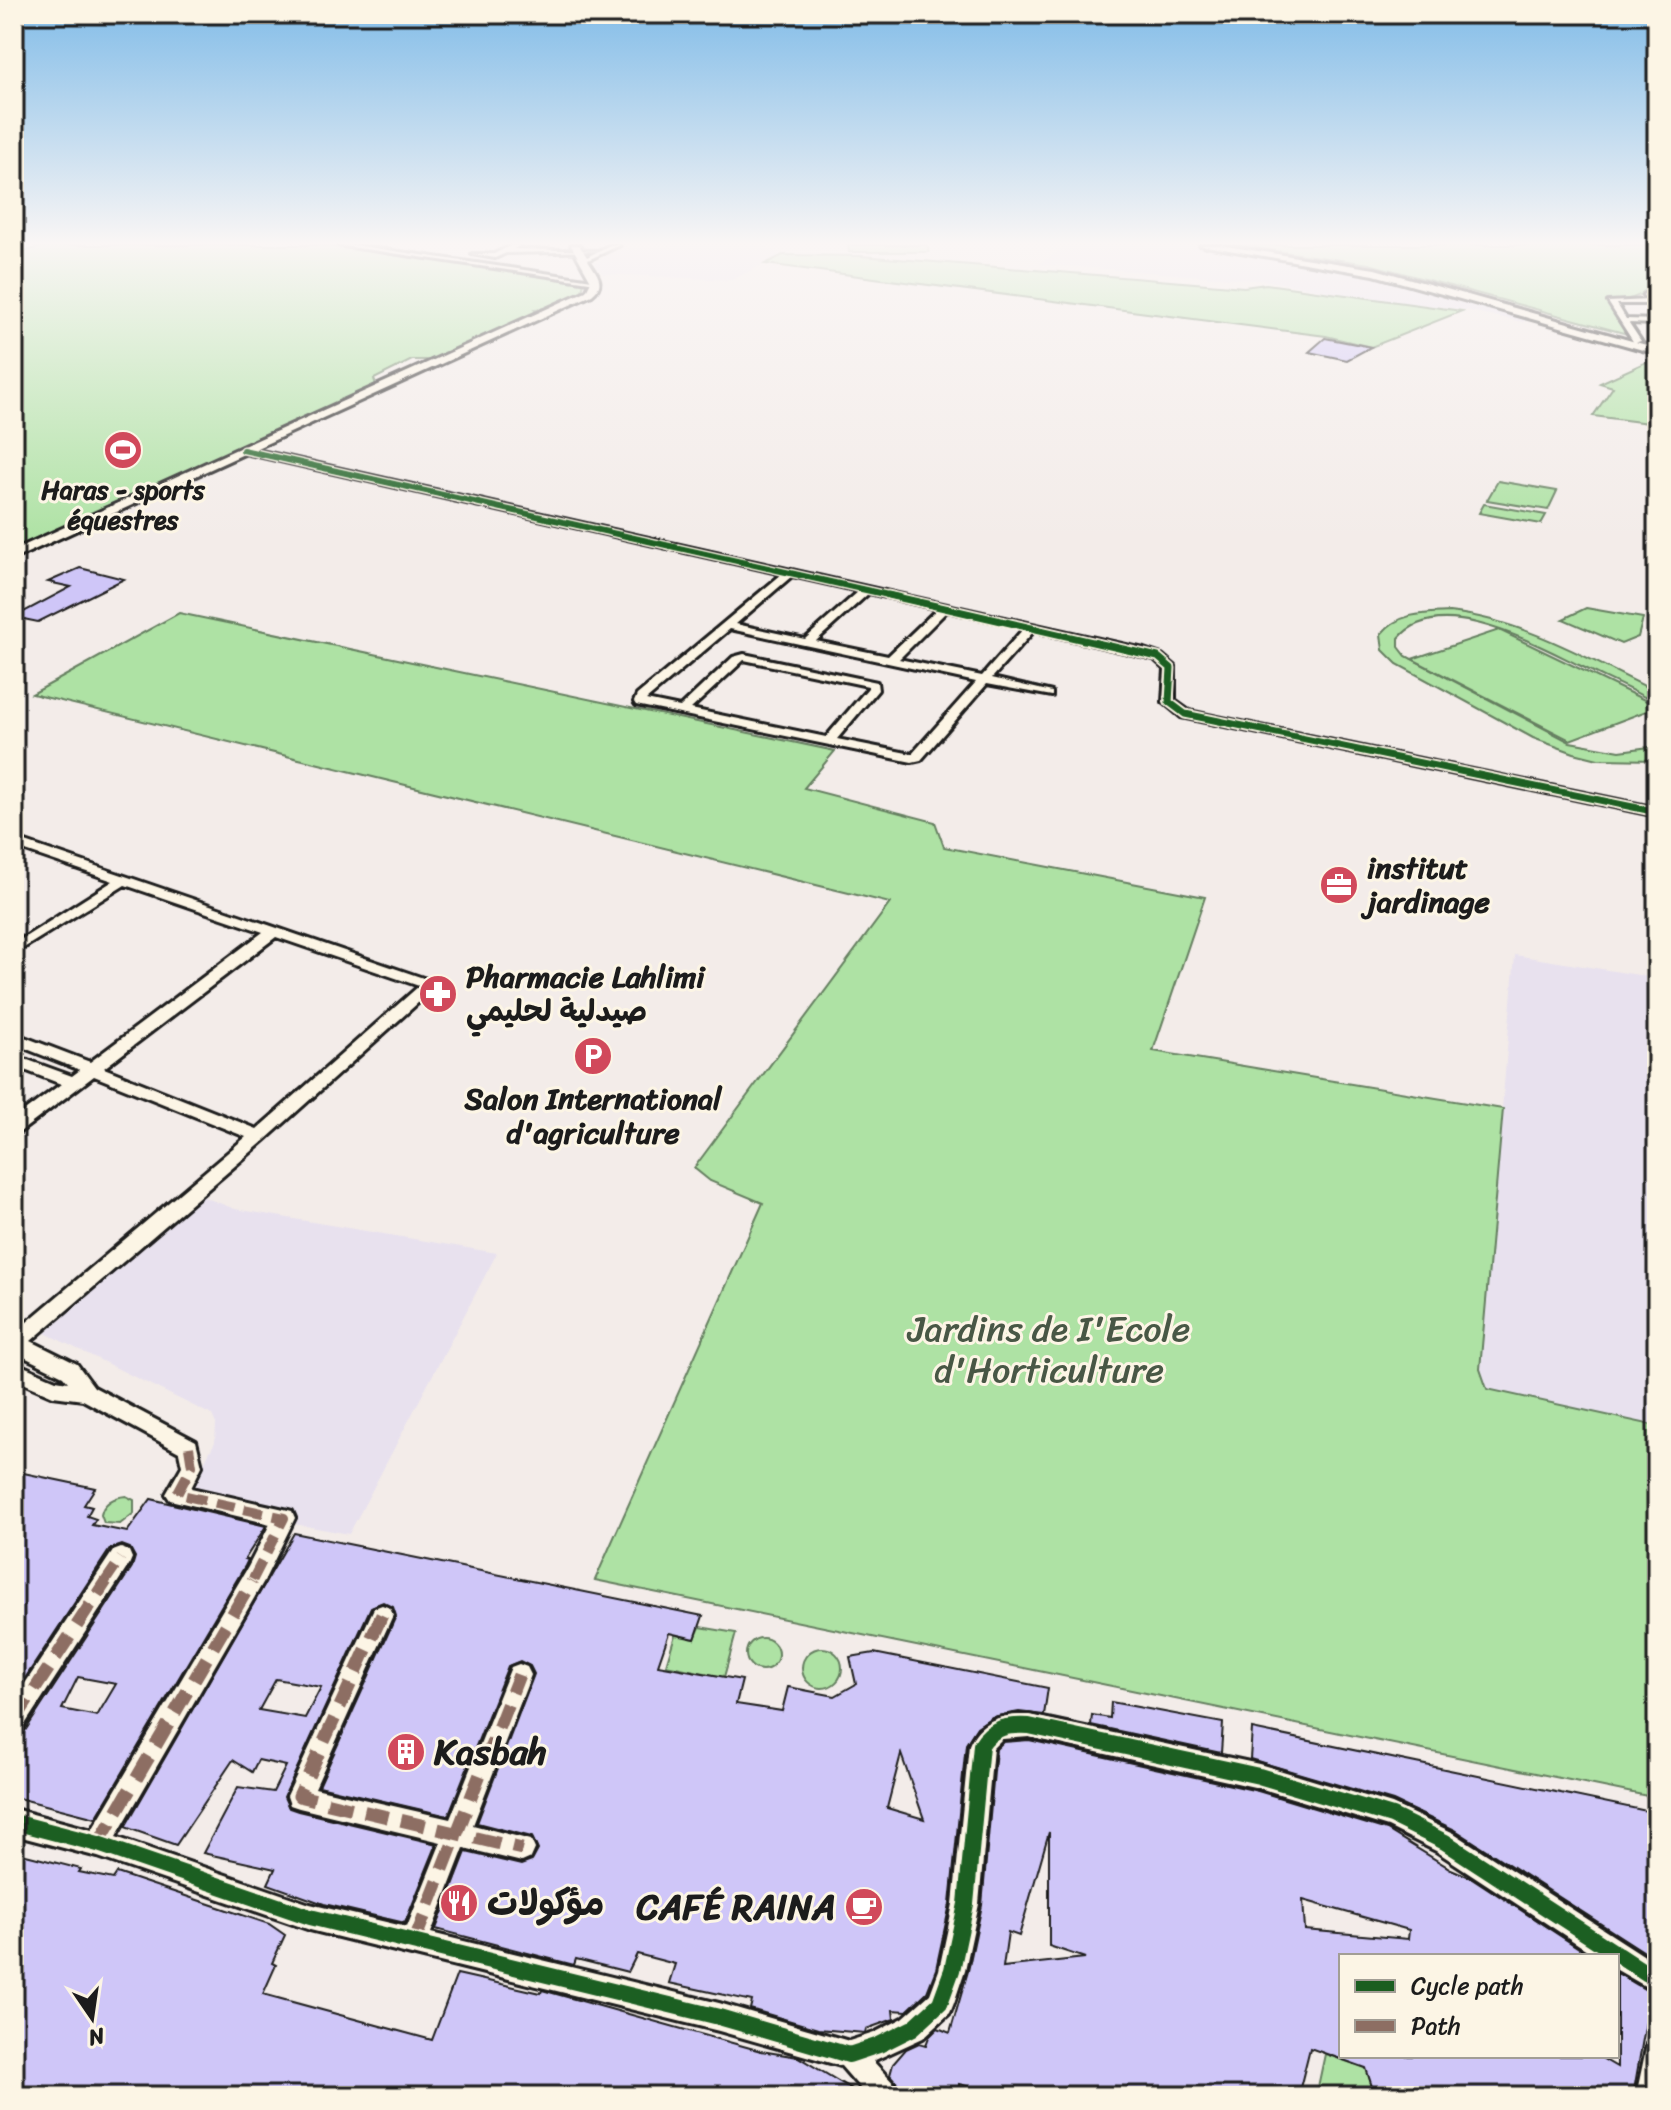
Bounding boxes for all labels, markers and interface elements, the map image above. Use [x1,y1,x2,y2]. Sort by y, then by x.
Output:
sports icon: Haras - sports équestres [102,429,144,471]
place label: Haras - sports équestres [41,467,206,543]
place label: institut jardinage [1360,841,1491,929]
office icon: institut jardinage [1318,864,1360,906]
place label: Pharmacie Lahlimi صيدلية لحليمي [466,950,706,1038]
pharmacy icon: Pharmacie Lahlimi صيدلية لحليمي [417,973,459,1015]
parking icon: Salon International d'agriculture [572,1035,614,1077]
place label: Salon International d'agriculture [463,1072,723,1160]
park label: Jardins de I'Ecole d'Horticulture [906,1297,1190,1402]
place label: Kasbah [433,1720,547,1784]
building icon: Kasbah [385,1731,427,1773]
place label: مؤكولات [487,1871,604,1935]
place label: CAFÉ RAINA [635,1875,836,1939]
restaurant icon: مؤكولات [438,1882,480,1924]
cafe icon: CAFÉ RAINA [843,1886,885,1928]
legend [1339,1954,1619,2058]
text: Cycle path [1411,1965,1524,2007]
north arrow [52,1978,132,2058]
text: Path [1411,2005,1461,2047]
text: N [84,2016,109,2058]

